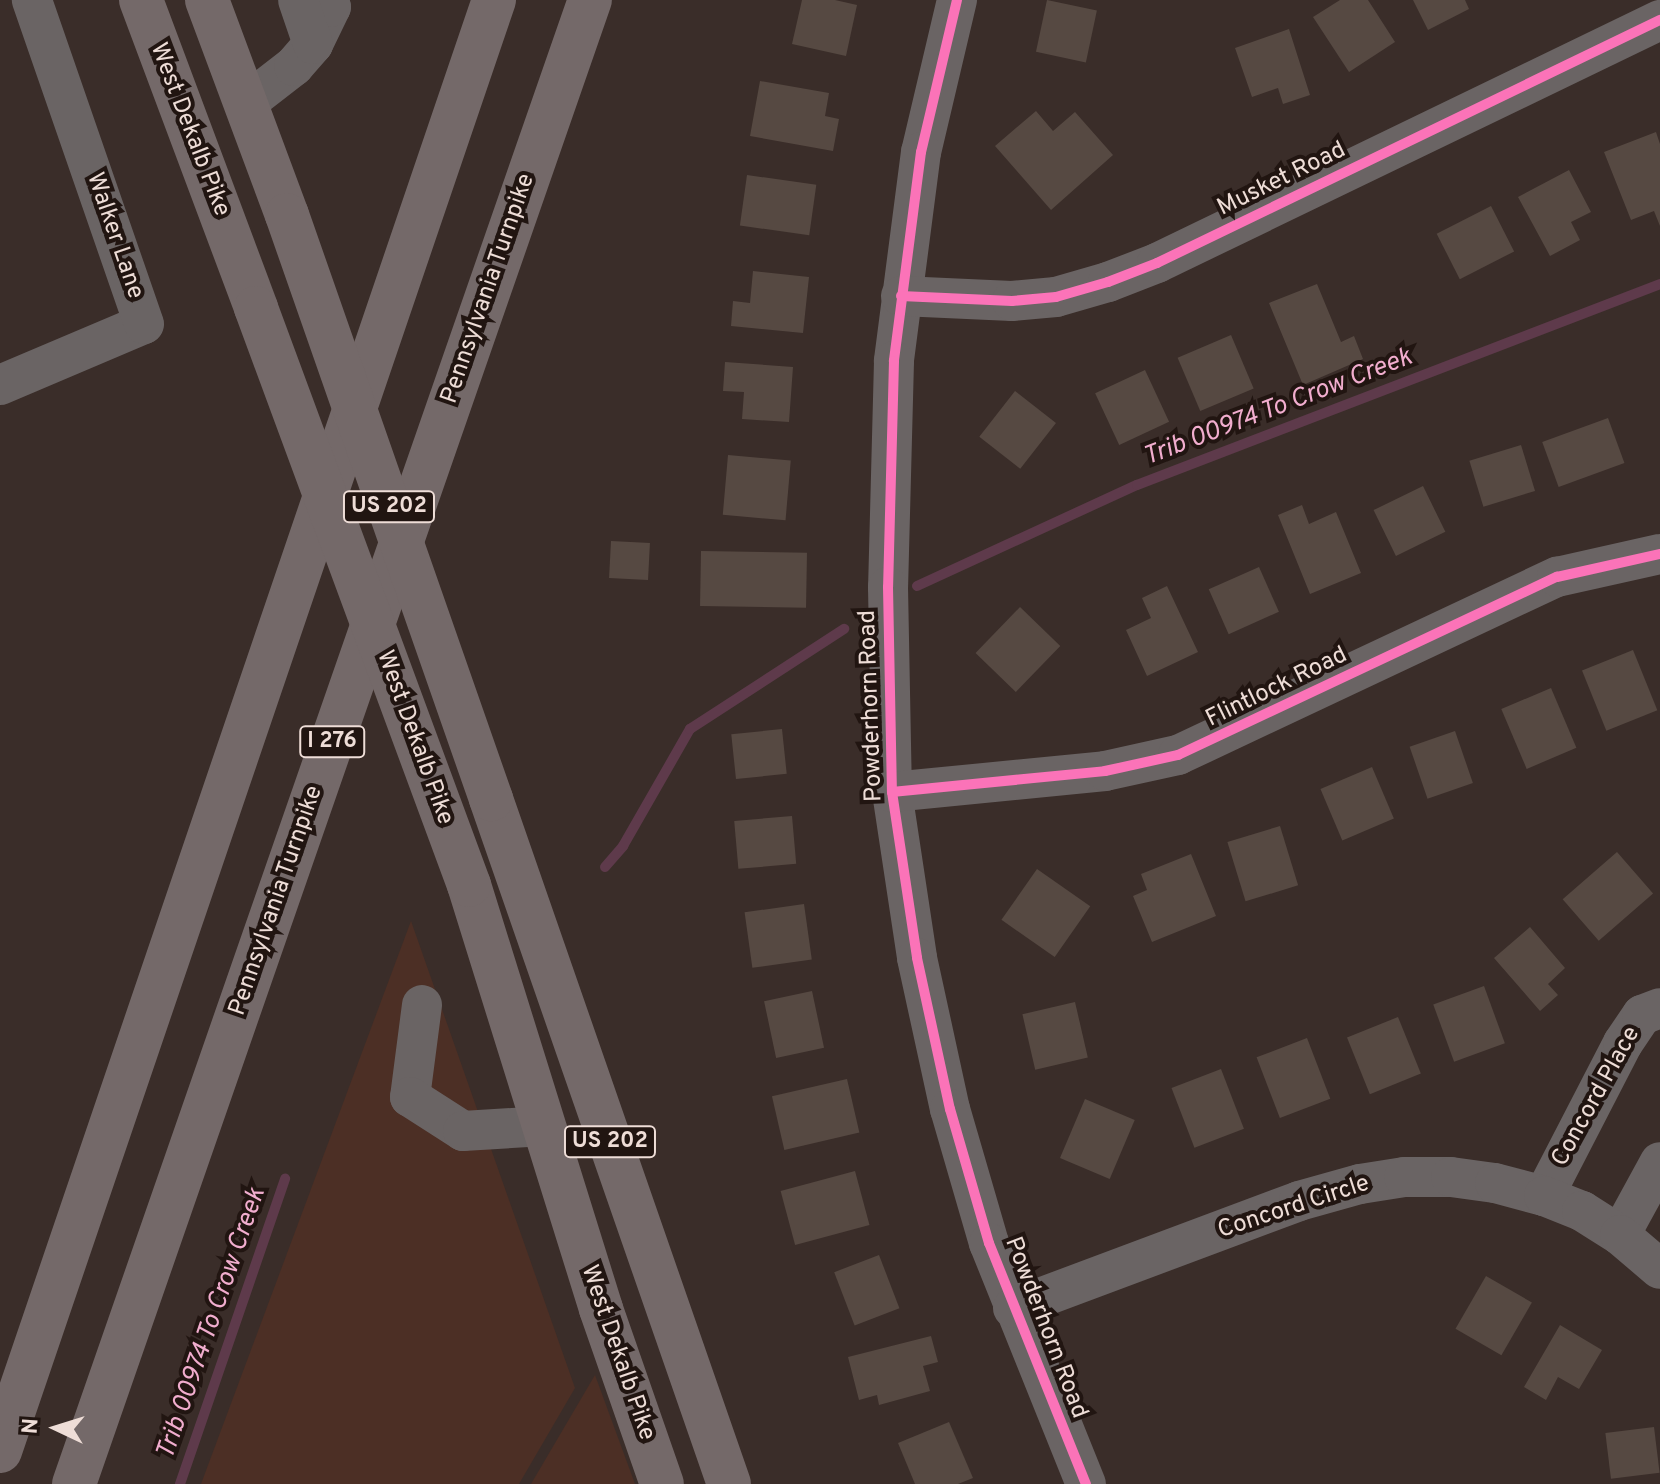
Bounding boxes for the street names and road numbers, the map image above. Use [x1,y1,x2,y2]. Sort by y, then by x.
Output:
street label: West Dekalb Pike [143,39,235,221]
street label: Musket Road [1213,137,1351,223]
street label: Walker Lane [79,169,149,303]
street label: Pennsylvania Turnpike [436,170,542,408]
road number: US 202 [341,489,437,525]
street label: Powderhorn Road [854,609,890,803]
street label: Flintlock Road [1202,641,1352,735]
street label: West Dekalb Pike [369,647,459,829]
road number: I 276 [298,724,366,760]
street label: Pennsylvania Turnpike [224,782,330,1020]
street label: Concord Place [1547,1022,1647,1172]
road number: US 202 [562,1124,658,1160]
street label: Concord Circle [1215,1170,1373,1246]
street label: Powderhorn Road [997,1233,1093,1423]
street label: West Dekalb Pike [574,1262,660,1444]

